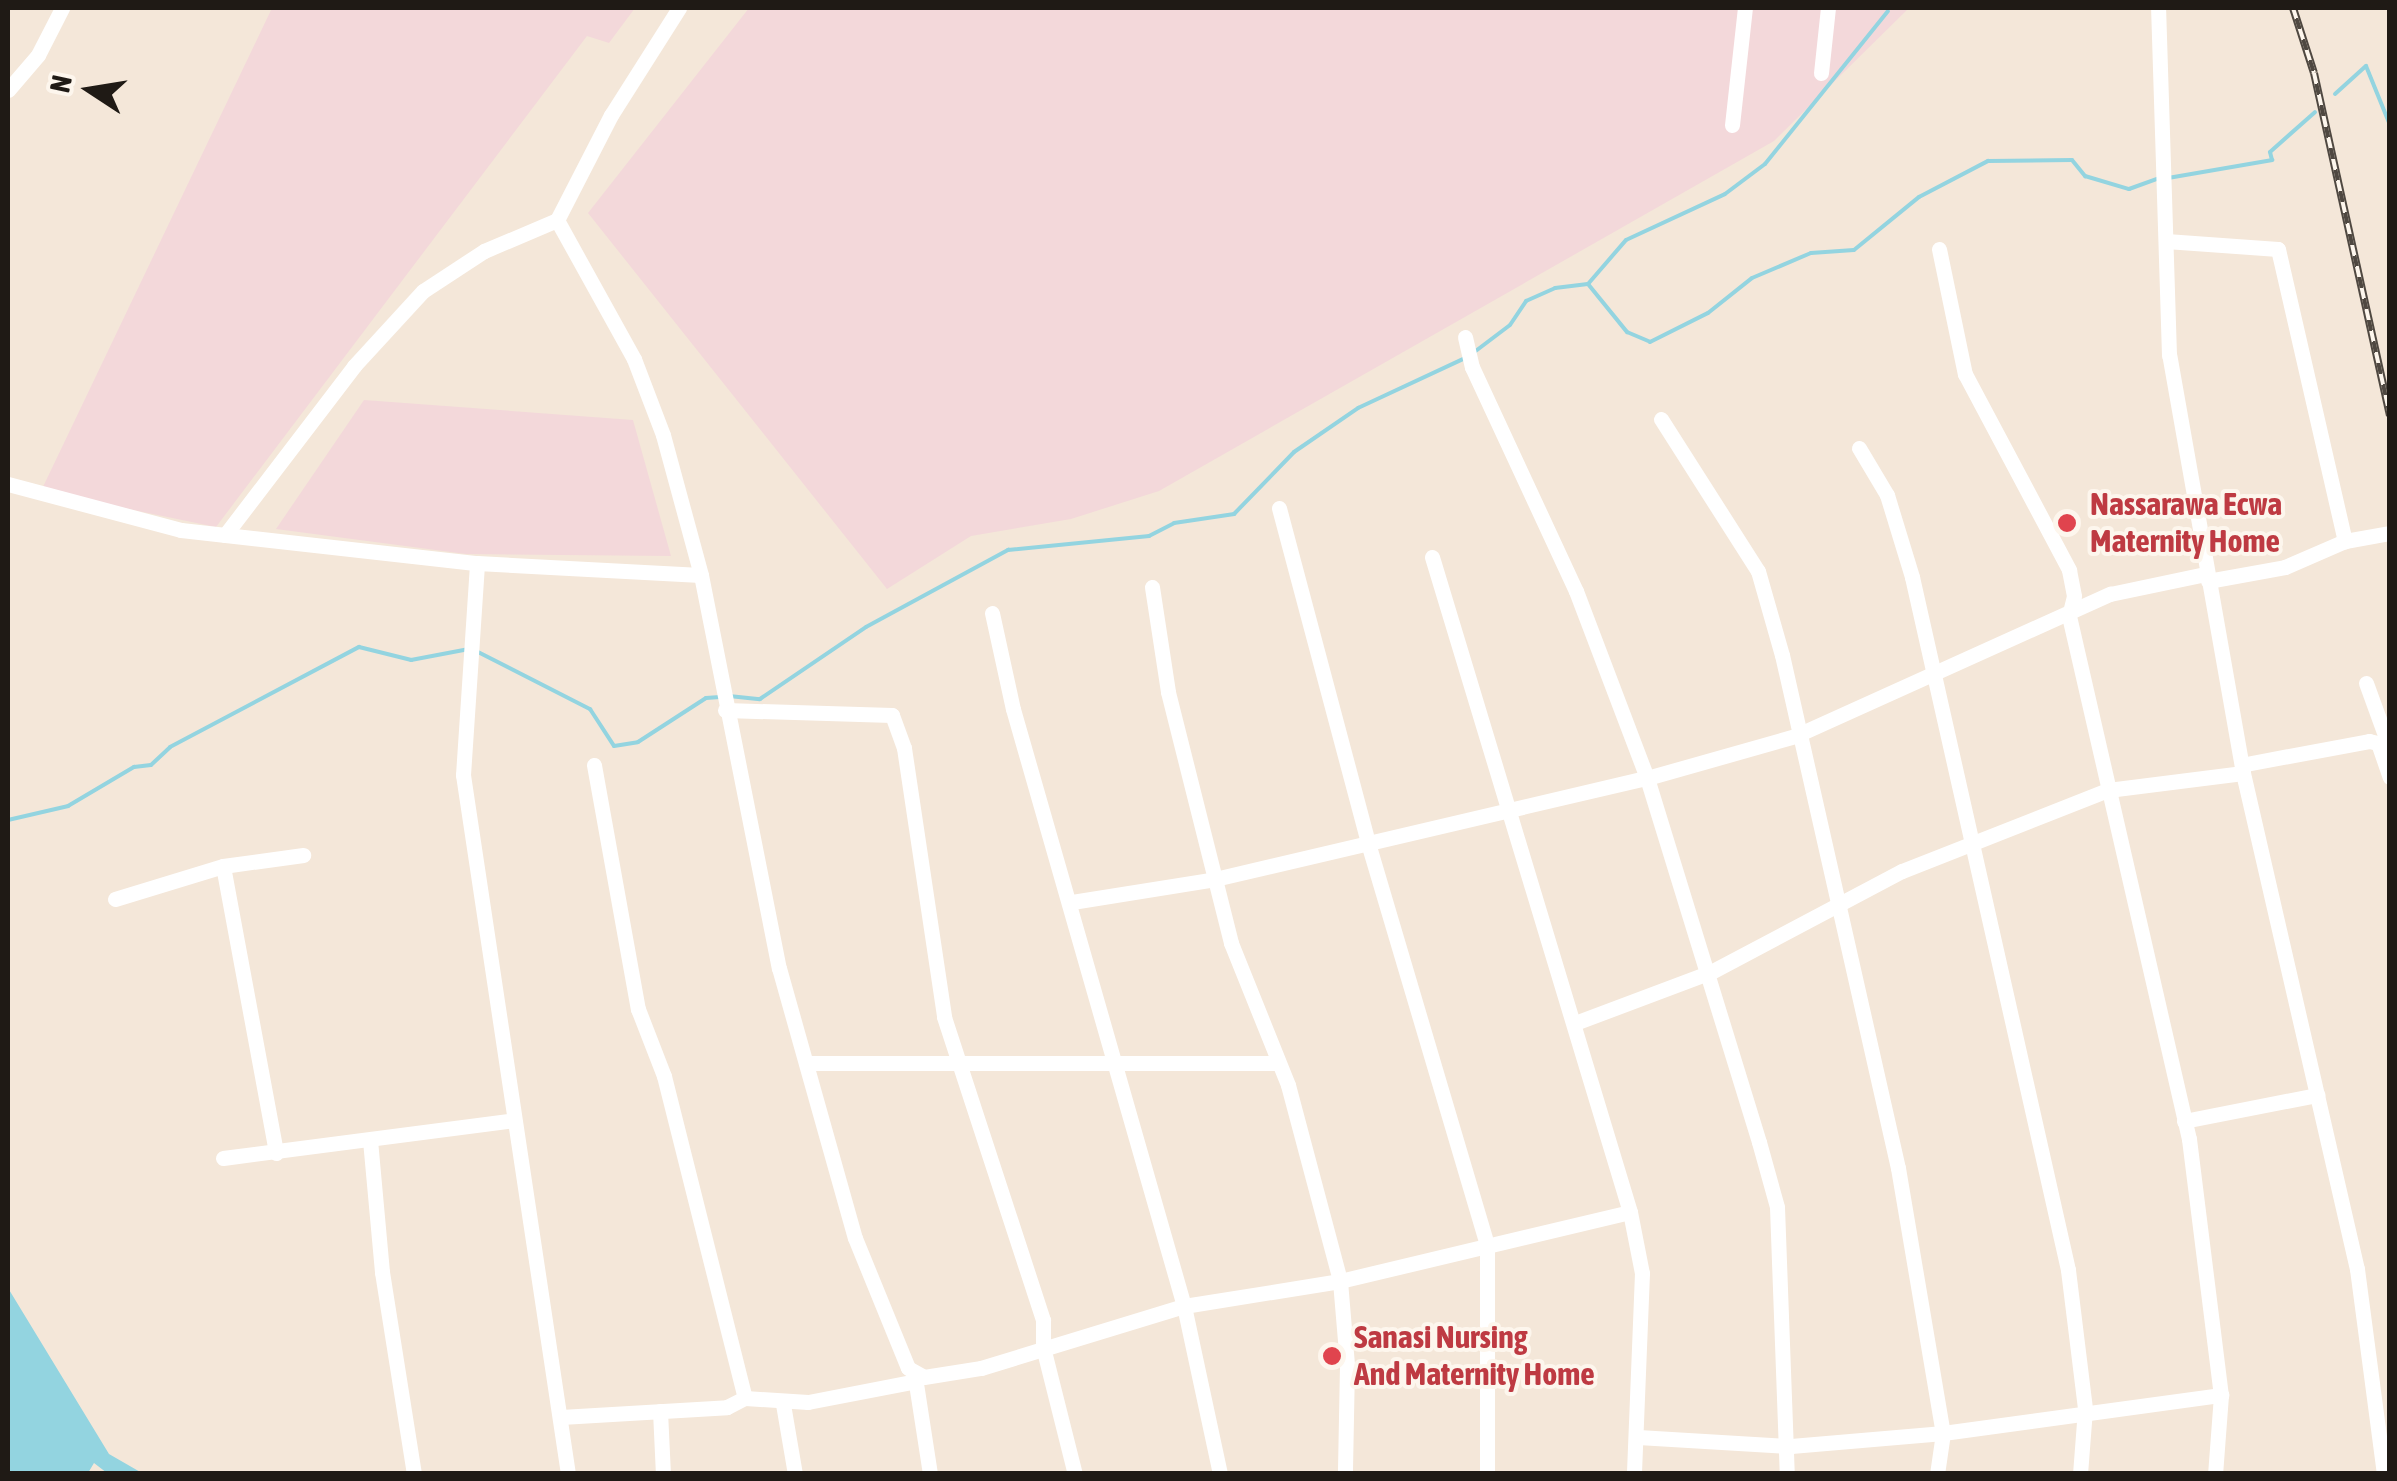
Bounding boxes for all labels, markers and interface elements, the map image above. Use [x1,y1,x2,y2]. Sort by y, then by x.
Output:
north arrow [40,40,140,140]
text: N [43,72,78,95]
place label: Nassarawa Ecwa Maternity Home [2090,486,2282,561]
marker: Nassarawa Ecwa Maternity Home [2054,510,2080,536]
place label: Sanasi Nursing And Maternity Home [1354,1319,1595,1394]
marker: Sanasi Nursing And Maternity Home [1319,1343,1345,1369]

